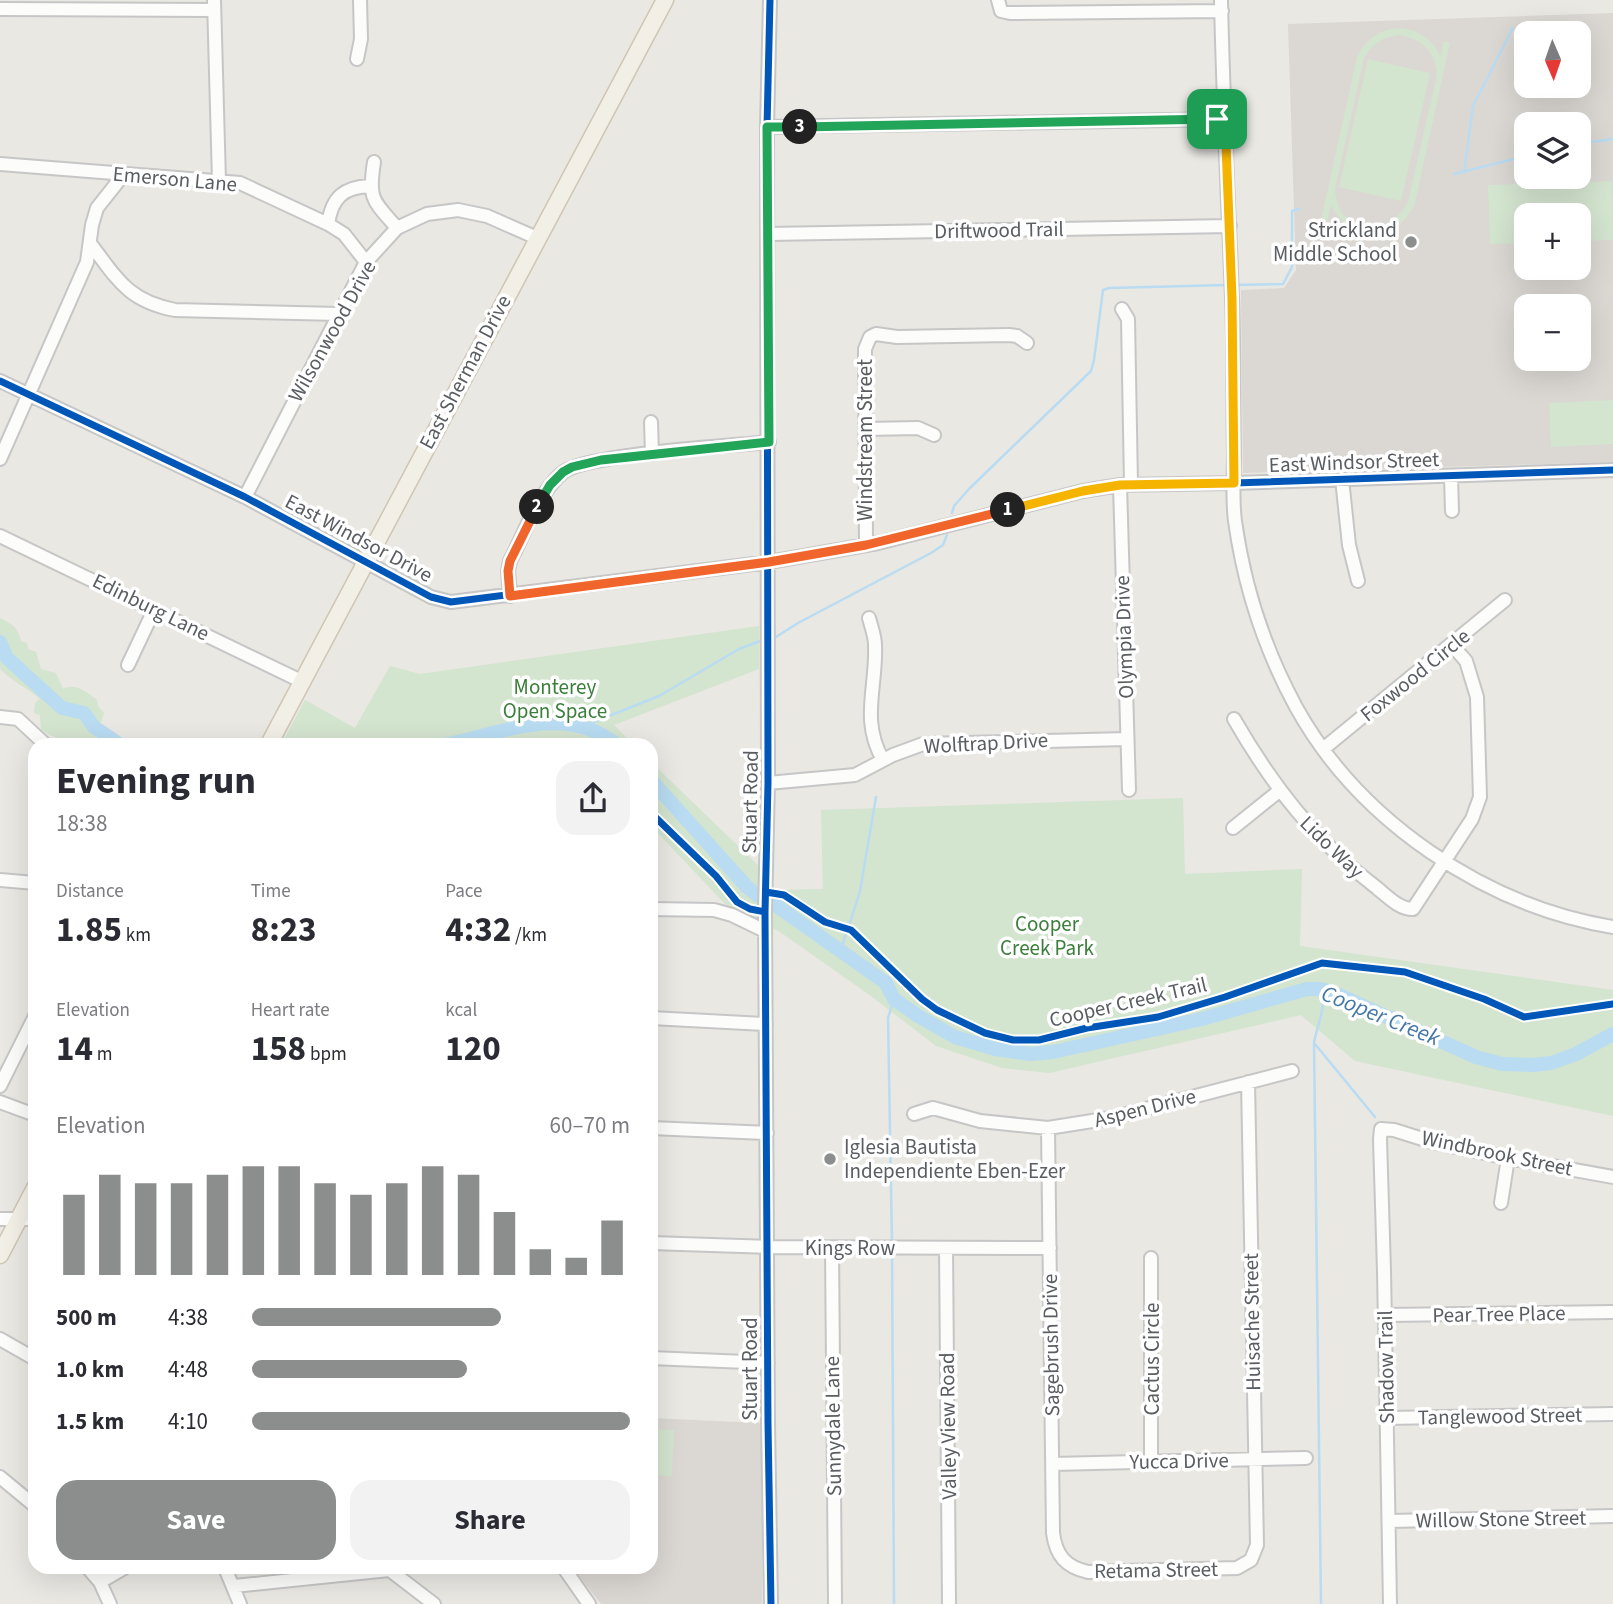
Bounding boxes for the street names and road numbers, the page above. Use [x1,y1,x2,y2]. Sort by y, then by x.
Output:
street label: Emerson Lane [112,159,238,199]
street label: Driftwood Trail [934,214,1064,246]
street label: Wilsonwood Drive [281,255,383,407]
street label: East Sherman Drive [412,290,518,454]
street label: Windstream Street [850,359,880,521]
street label: East Windsor Street [1268,444,1440,480]
street label: East Windsor Drive [280,486,438,590]
street label: Edinburg Lane [87,566,215,648]
street label: Olympia Drive [1107,575,1141,699]
street label: Foxwood Circle [1354,621,1476,729]
street label: Wolftrap Drive [923,725,1049,761]
street label: Stuart Road [734,750,766,854]
street label: Lido Way [1293,809,1371,885]
street label: Cooper Creek Trail [1046,969,1210,1035]
street label: Aspen Drive [1091,1081,1199,1135]
street label: Windbrook Street [1419,1122,1575,1184]
street label: Kings Row [805,1233,895,1263]
street label: Huisache Street [1236,1253,1268,1391]
street label: Sagebrush Drive [1035,1273,1067,1417]
street label: Pear Tree Place [1432,1298,1566,1330]
street label: Cactus Circle [1137,1302,1167,1416]
street label: Shadow Trail [1370,1310,1402,1424]
street label: Stuart Road [735,1317,765,1421]
street label: Valley View Road [932,1352,964,1500]
street label: Sunnydale Lane [817,1356,849,1496]
street label: Tanglewood Street [1417,1400,1583,1432]
street label: Yucca Drive [1128,1445,1229,1477]
street label: Willow Stone Street [1415,1503,1587,1535]
street label: Retama Street [1094,1554,1218,1586]

